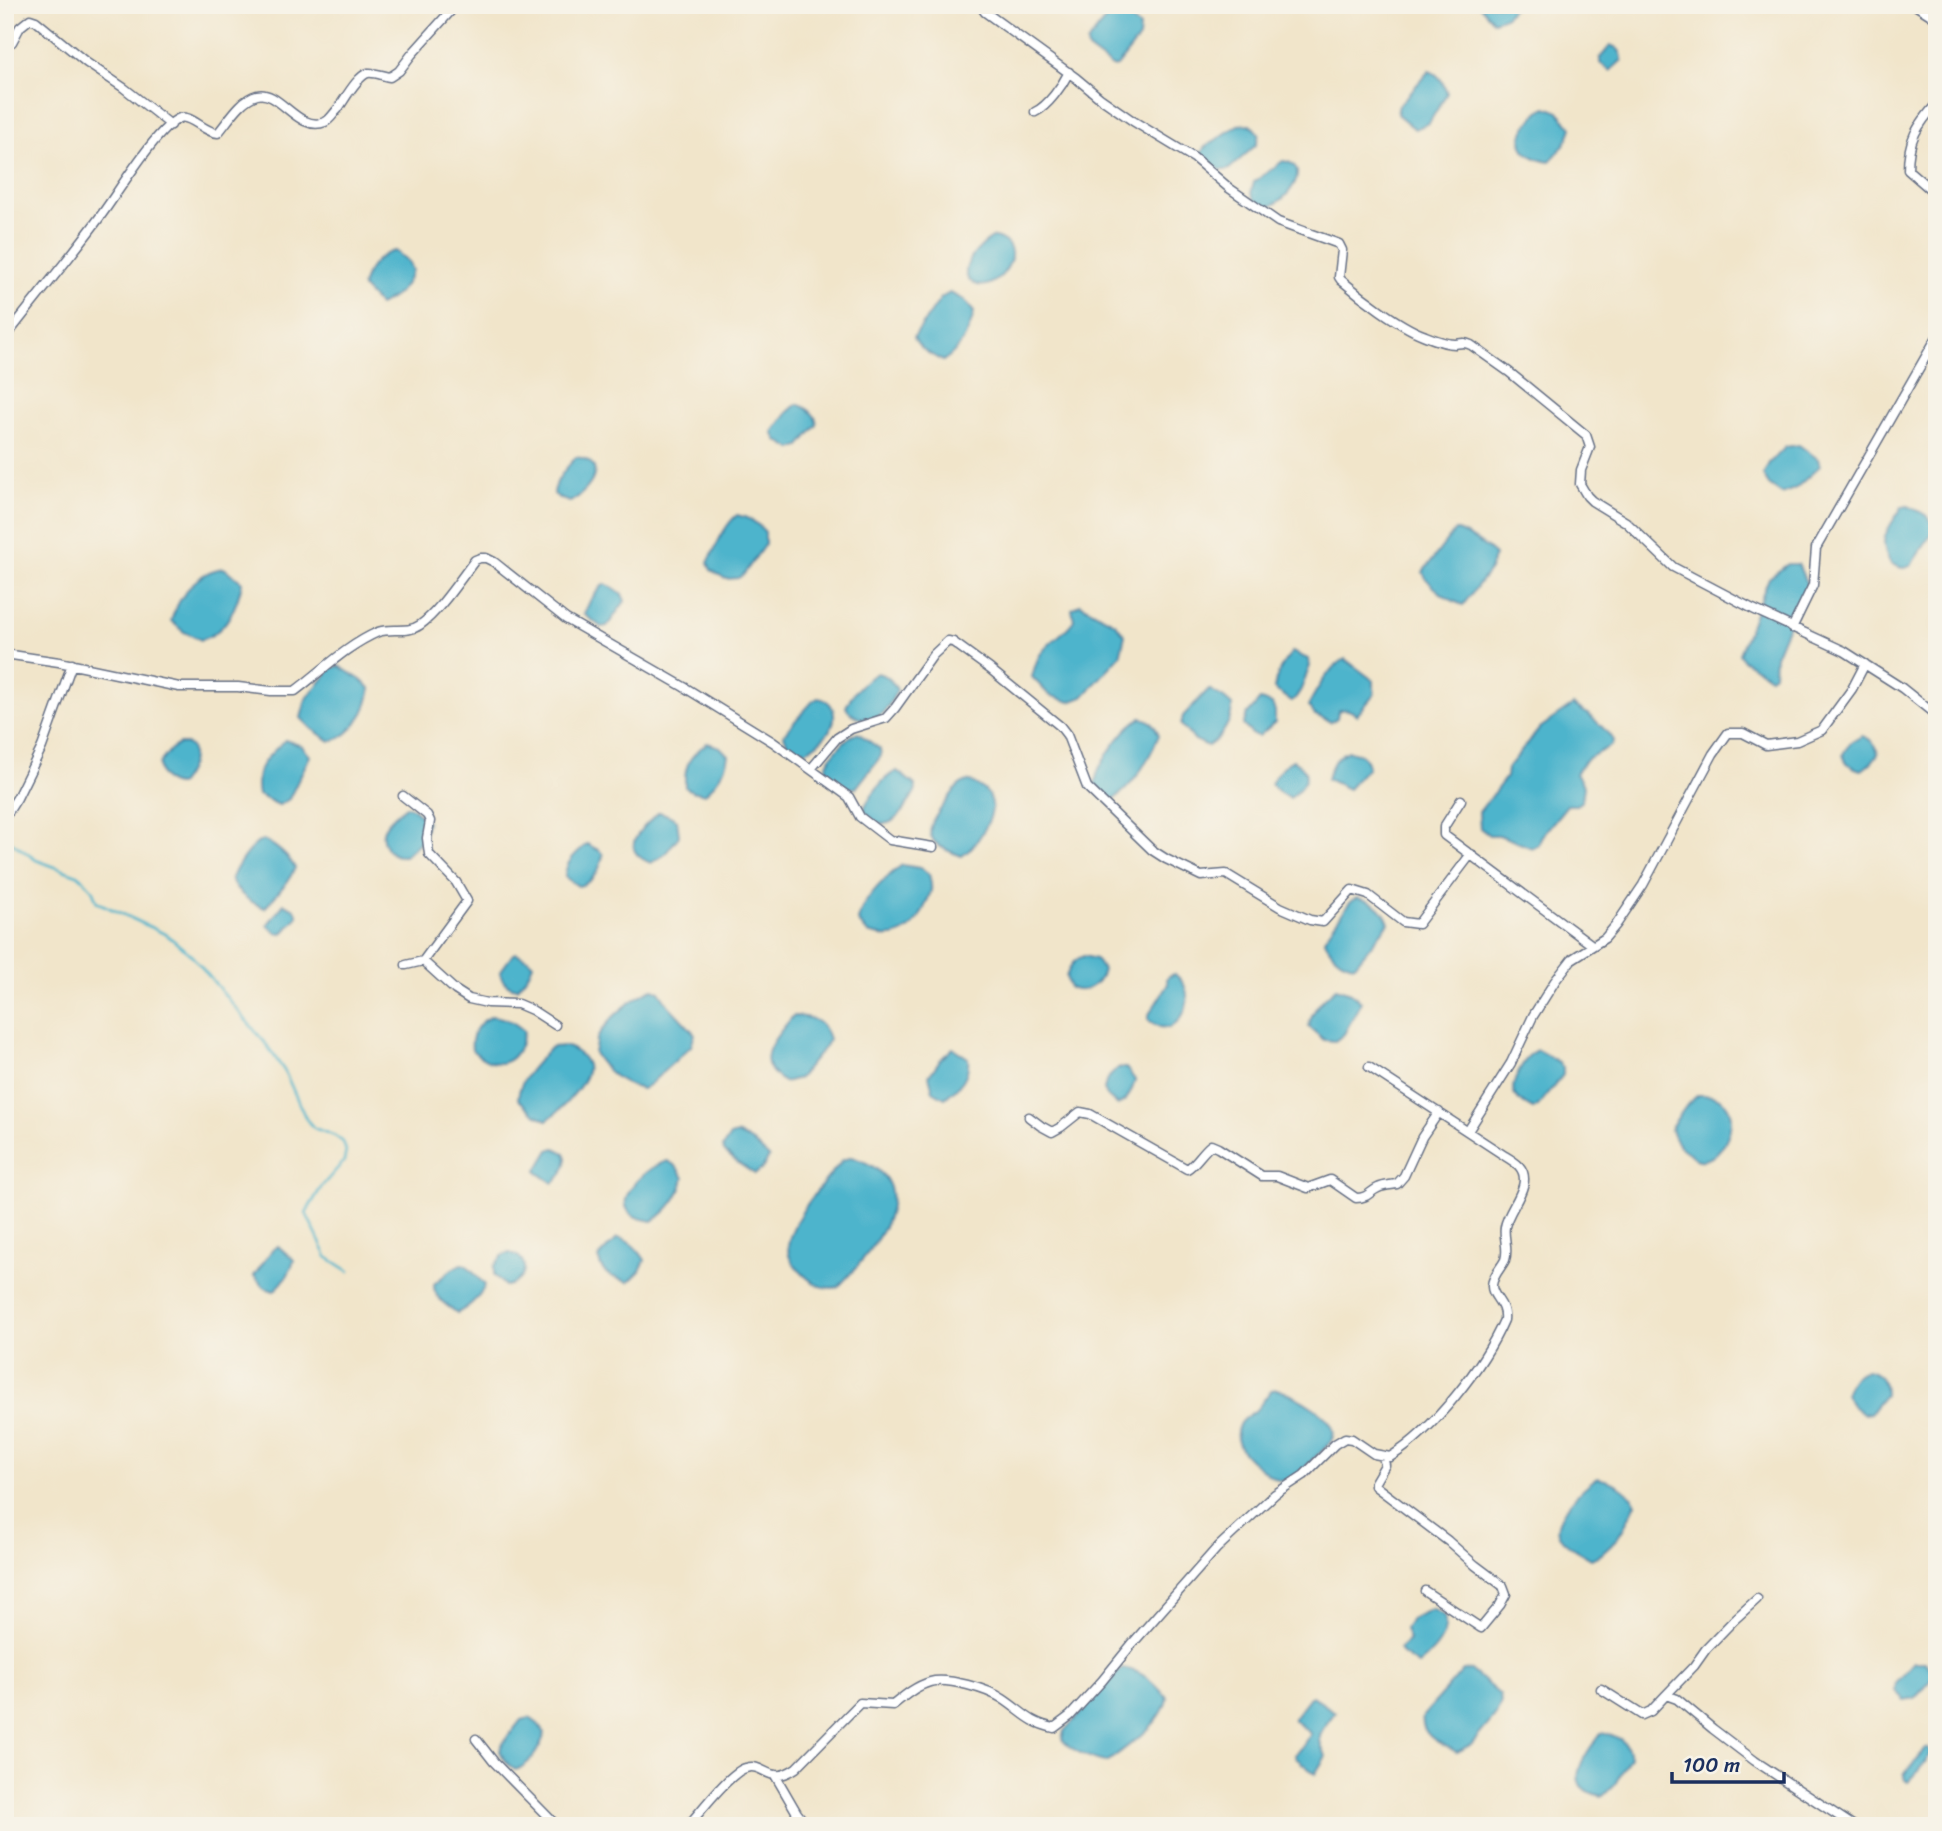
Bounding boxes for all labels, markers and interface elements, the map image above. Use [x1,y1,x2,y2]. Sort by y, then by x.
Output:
scale bar [1672,1740,1784,1784]
text: 100 m [1683,1746,1740,1784]

